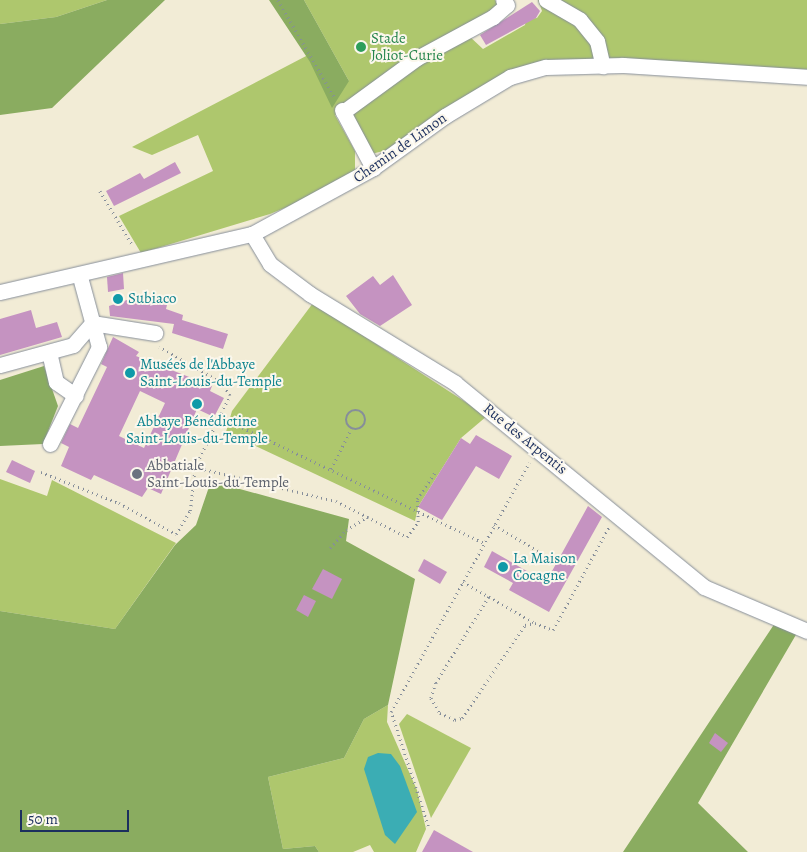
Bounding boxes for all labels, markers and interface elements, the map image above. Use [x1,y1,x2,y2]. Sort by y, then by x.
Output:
place label: Stade Joliot-Curie [371,29,443,64]
marker: Stade Joliot-Curie [355,41,367,53]
street label: Chemin de Limon [350,109,450,187]
place label: Subiaco [128,290,177,308]
marker: Subiaco [112,293,124,305]
place label: Musées de l'Abbaye Saint-Louis-du-Temple [140,355,282,390]
marker: Musées de l'Abbaye Saint-Louis-du-Temple [124,367,136,379]
marker: Abbaye Bénédictine Saint-Louis-du-Temple [191,398,203,410]
street label: Rue des Arpentis [479,400,571,478]
place label: Abbaye Bénédictine Saint-Louis-du-Temple [126,412,268,447]
place label: Abbatiale Saint-Louis-du-Temple [147,456,289,491]
marker: Abbatiale Saint-Louis-du-Temple [131,468,143,480]
place label: La Maison Cocagne [513,549,576,584]
marker: La Maison Cocagne [497,561,509,573]
scale bar [22,800,131,832]
text: 50 m [28,809,58,829]

